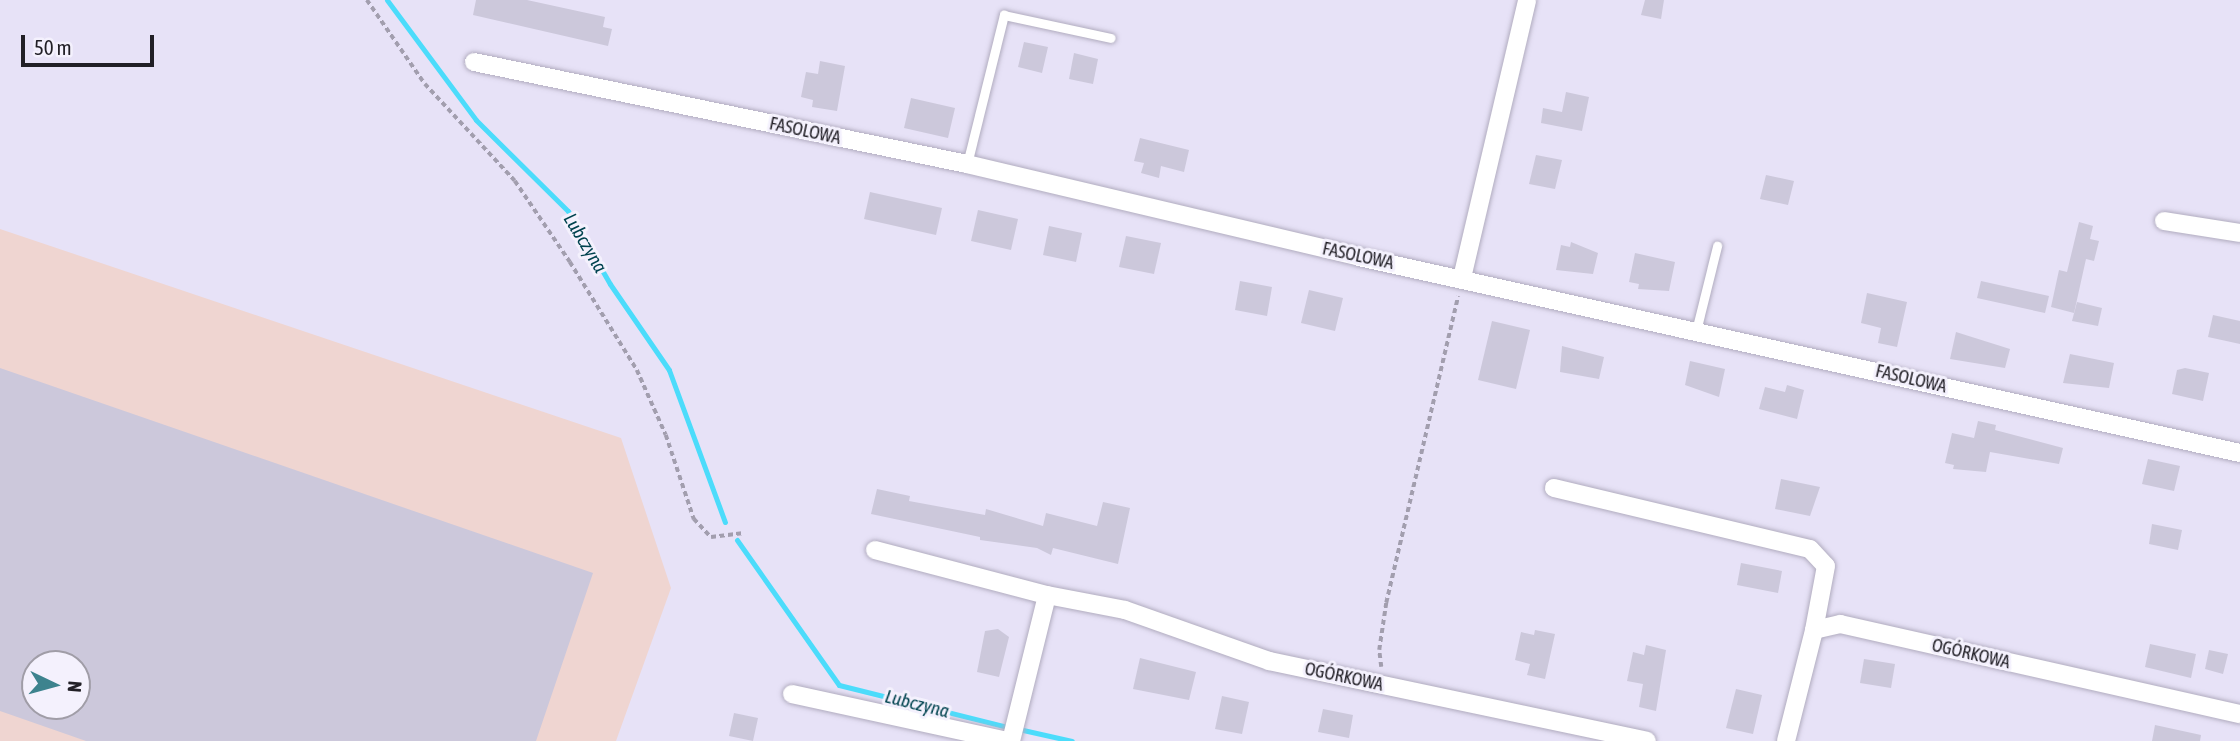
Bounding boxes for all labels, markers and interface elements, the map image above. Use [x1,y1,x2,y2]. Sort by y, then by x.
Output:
scale bar [24,21,158,65]
text: 50 m [34,35,72,59]
street label: FASOLOWA [767,113,843,149]
water label: Lubczyna [558,209,612,277]
street label: FASOLOWA [1320,238,1396,274]
street label: FASOLOWA [1873,360,1949,398]
street label: OGÓRKOWA [1930,635,2012,673]
north arrow [21,650,91,720]
street label: OGÓRKOWA [1303,658,1385,696]
text: N [63,680,86,693]
water label: Lubczyna [883,685,951,723]

